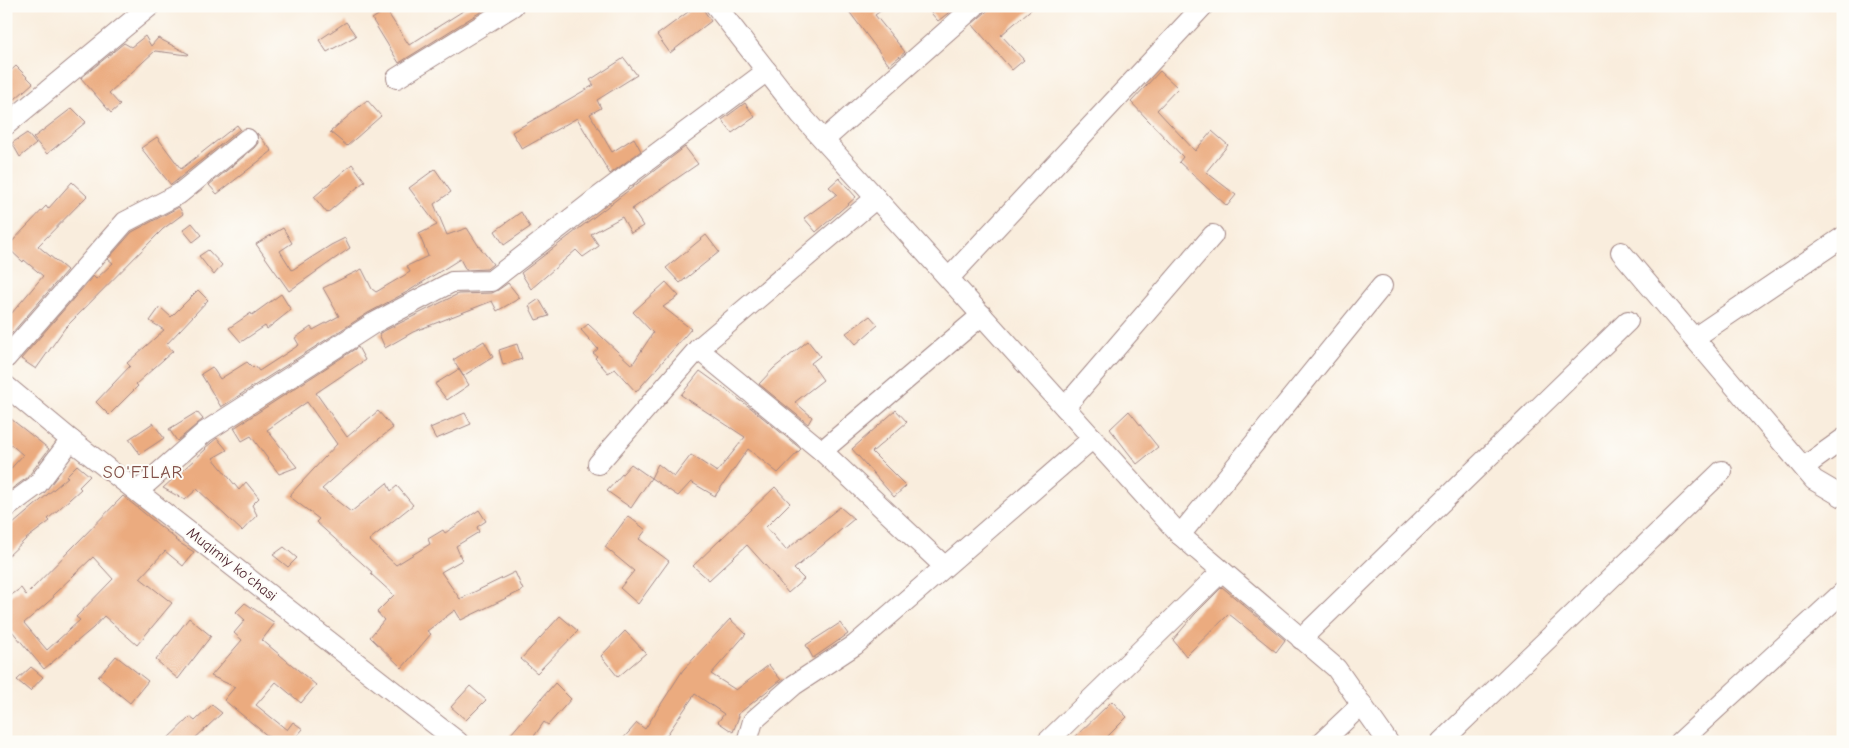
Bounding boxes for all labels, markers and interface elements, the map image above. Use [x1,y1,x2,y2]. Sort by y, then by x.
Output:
district label: SO'FILAR [103,462,183,483]
street label: Muqimiy ko'chasi [183,523,281,605]

